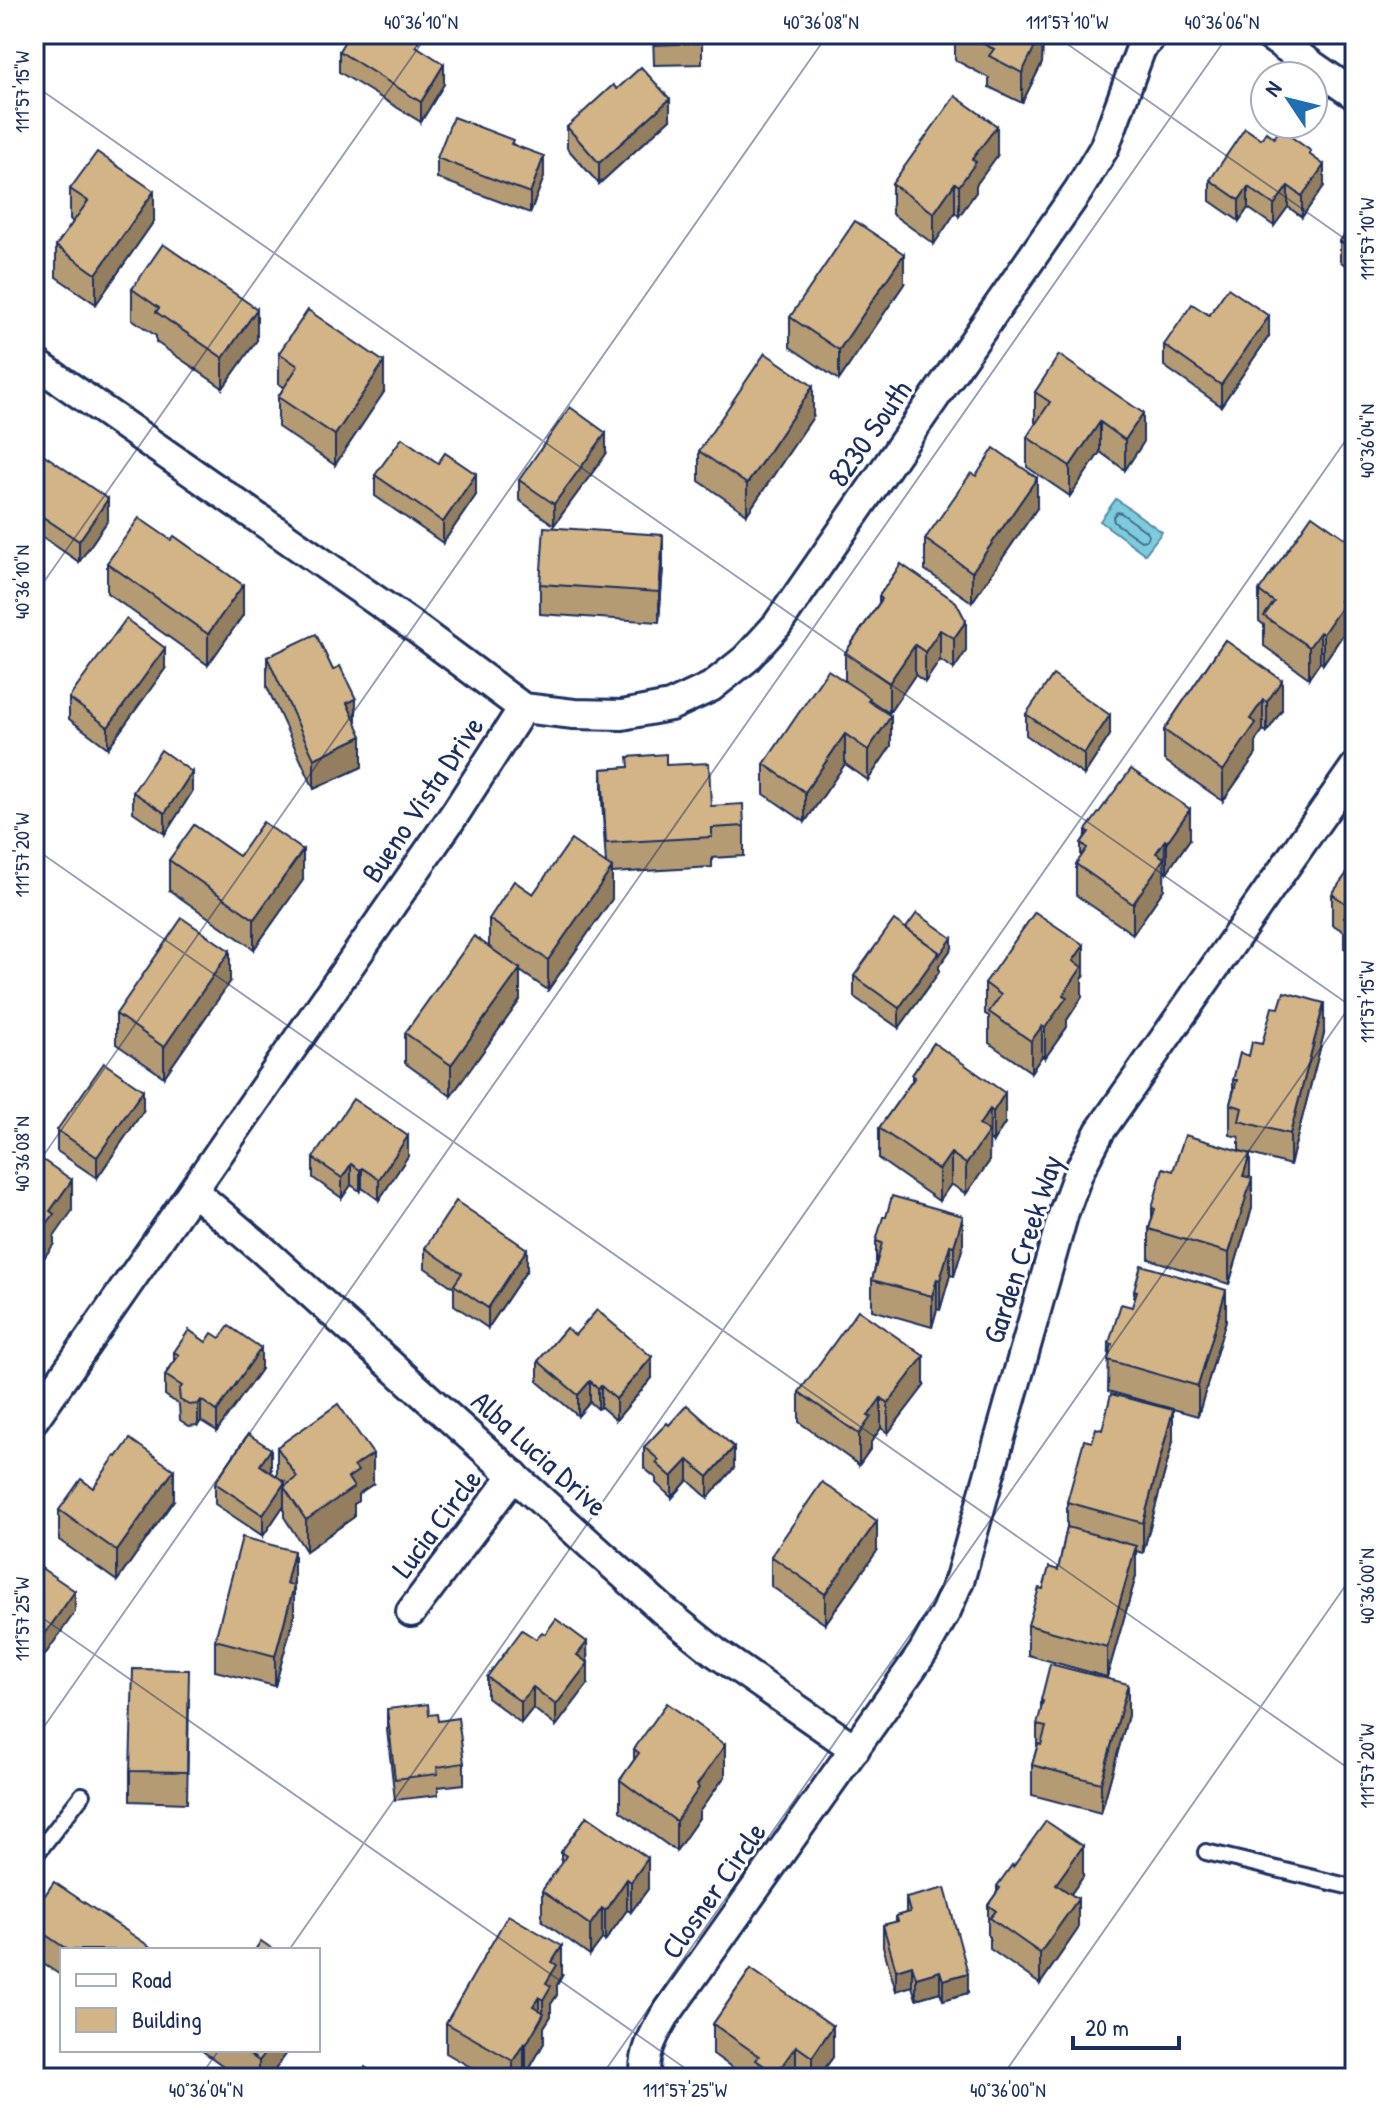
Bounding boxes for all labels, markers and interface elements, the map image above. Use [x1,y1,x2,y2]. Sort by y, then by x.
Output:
text: 40°36'10"N [384,8,458,35]
text: 40°36'08"N [783,8,859,35]
text: 111°57'10"W [1026,8,1109,35]
text: 40°36'06"N [1185,8,1259,35]
text: 111°57'15"W [8,50,35,133]
north arrow [1249,60,1329,140]
text: N [1257,75,1288,102]
text: 111°57'10"W [1353,197,1380,280]
street label: 8230 South [818,372,920,494]
text: 40°36'04"N [1353,404,1380,478]
text: 40°36'10"N [8,545,35,619]
street label: Bueno Vista Drive [352,708,492,890]
text: 111°57'20"W [8,812,35,897]
text: 111°57'15"W [1353,960,1380,1043]
text: 40°36'08"N [8,1116,35,1192]
street label: Garden Creek Way [973,1150,1071,1348]
street label: Alba Lucia Drive [463,1381,617,1525]
street label: Lucia Circle [382,1460,490,1586]
text: 40°36'00"N [1353,1548,1380,1624]
text: 111°57'25"W [8,1576,35,1661]
text: 111°57'20"W [1353,1723,1380,1808]
street label: Closner Circle [651,1814,775,1966]
legend [60,1948,320,2052]
text: Road [132,1963,171,1995]
scale bar [1073,2000,1179,2050]
text: Building [132,2003,202,2035]
text: 20 m [1085,2011,1129,2043]
text: 40°36'04"N [169,2076,243,2103]
text: 111°57'25"W [643,2076,728,2103]
text: 40°36'00"N [970,2076,1046,2103]

